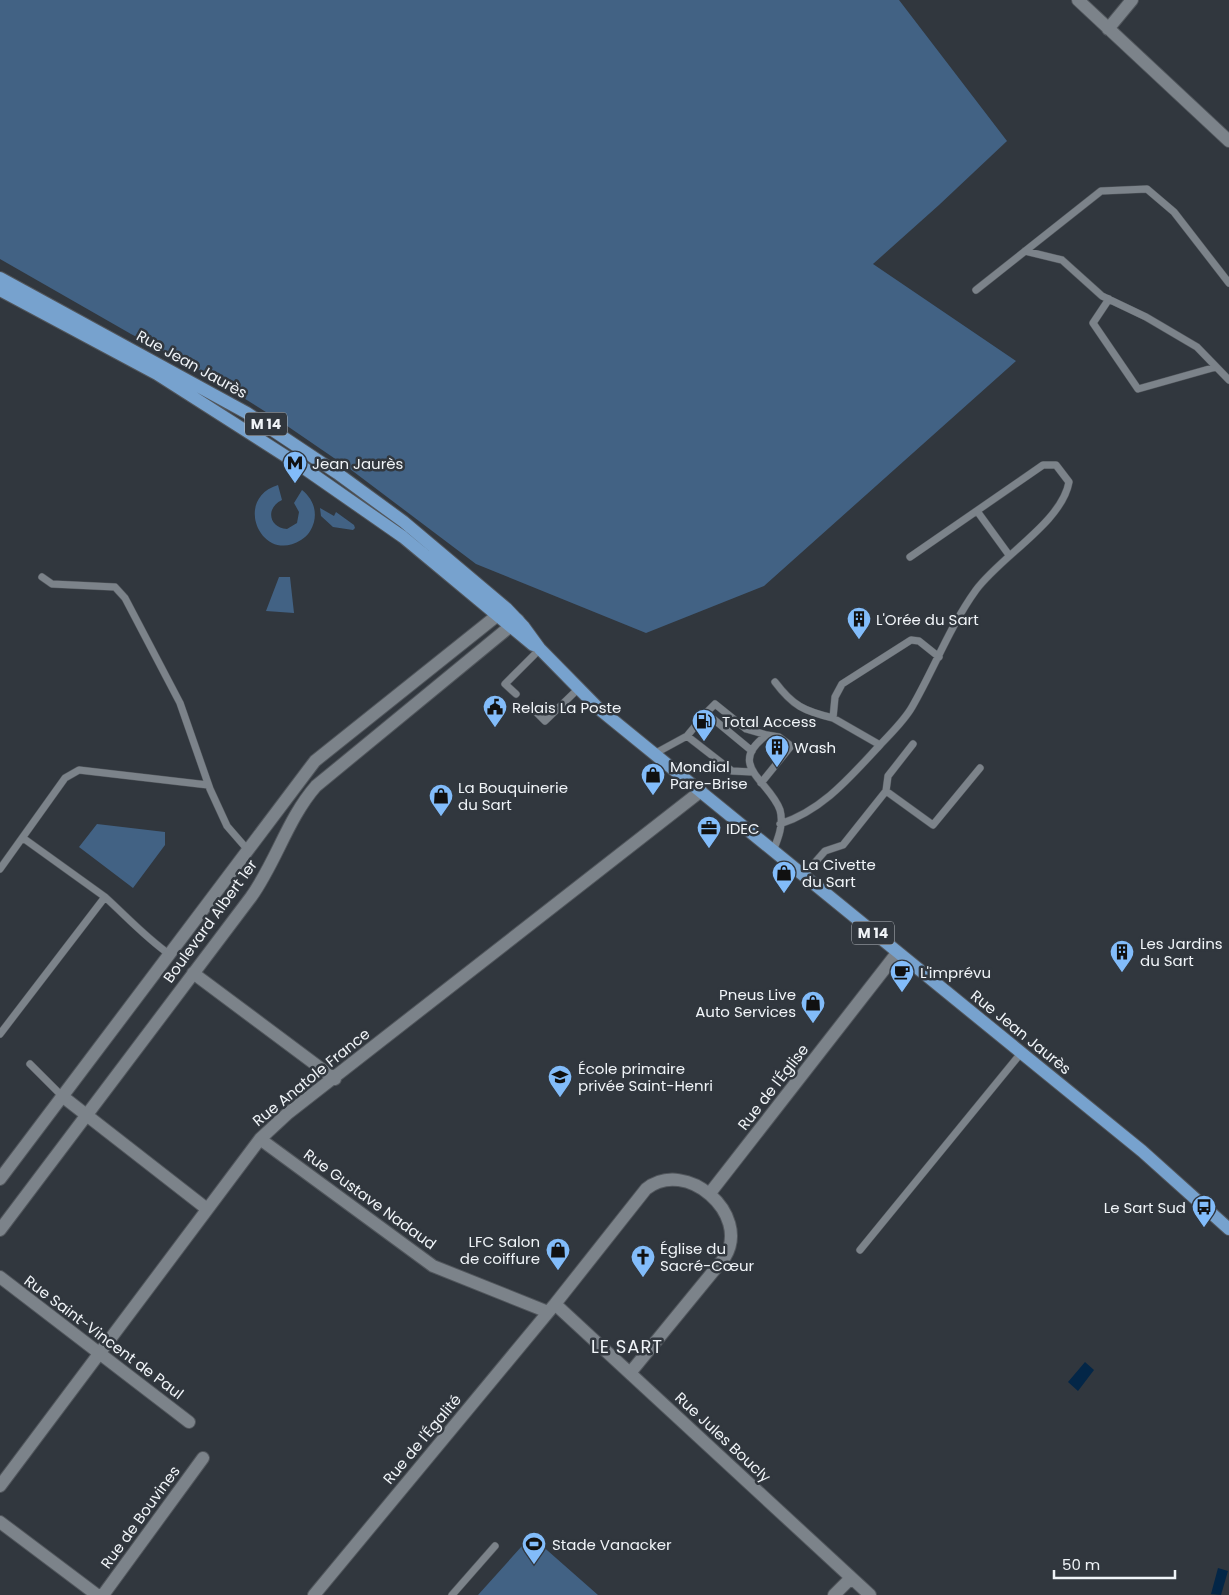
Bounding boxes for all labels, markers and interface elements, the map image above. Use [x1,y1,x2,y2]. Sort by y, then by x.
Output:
street label: Rue Jean Jaurès [133,325,251,403]
road number: M 14 [245,412,287,436]
metro station icon: Jean Jaurès [282,450,308,484]
place label: Jean Jaurès [312,453,404,474]
building icon: L'Orée du Sart [846,606,872,640]
place label: L'Orée du Sart [876,609,979,630]
public building icon: Relais La Poste [482,694,508,728]
place label: Relais La Poste [512,697,621,718]
fuel station icon: Total Access [691,708,717,742]
place label: Total Access [722,711,816,732]
building icon: Wash [764,734,790,768]
place label: Wash [794,737,836,758]
place label: Mondial Pare-Brise [670,756,748,794]
shop icon: Mondial Pare-Brise [640,762,666,796]
place label: La Bouquinerie du Sart [458,777,568,815]
shop icon: La Bouquinerie du Sart [428,783,454,817]
office icon: IDEC [696,815,722,849]
place label: IDEC [726,818,760,839]
place label: La Civette du Sart [802,854,876,892]
street label: Boulevard Albert 1er [158,855,262,987]
shop icon: La Civette du Sart [771,860,797,894]
road number: M 14 [852,921,894,944]
place label: Les Jardins du Sart [1140,933,1223,971]
building icon: Les Jardins du Sart [1109,939,1135,973]
cafe icon: L'imprévu [889,959,915,993]
place label: L'imprévu [920,962,991,983]
place label: Pneus Live Auto Services [695,984,796,1022]
street label: Rue Jean Jaurès [966,985,1076,1079]
shop icon: Pneus Live Auto Services [800,990,826,1024]
street label: Rue Anatole France [248,1023,374,1131]
street label: Rue de l'Église [733,1040,813,1134]
place label: École primaire privée Saint-Henri [578,1058,713,1096]
school or university icon: École primaire privée Saint-Henri [547,1064,573,1098]
street label: Rue Gustave Nadaud [299,1144,441,1254]
bus stop icon: Le Sart Sud [1191,1194,1217,1228]
place label: Le Sart Sud [1104,1197,1186,1218]
place label: LFC Salon de coiffure [460,1231,540,1269]
shop icon: LFC Salon de coiffure [545,1237,571,1271]
place label: Église du Sacré-Cœur [660,1238,755,1276]
church icon: Église du Sacré-Cœur [630,1244,656,1278]
street label: Rue Saint-Vincent de Paul [20,1270,188,1404]
district label: LE SART [591,1334,663,1359]
street label: Rue Jules Boucly [670,1387,776,1487]
street label: Rue de l'Égalité [378,1389,466,1489]
street label: Rue de Bouvines [95,1461,185,1573]
sports icon: Stade Vanacker [521,1531,547,1565]
place label: Stade Vanacker [552,1534,672,1555]
scale bar [1054,1548,1175,1580]
text: 50 m [1062,1554,1100,1575]

